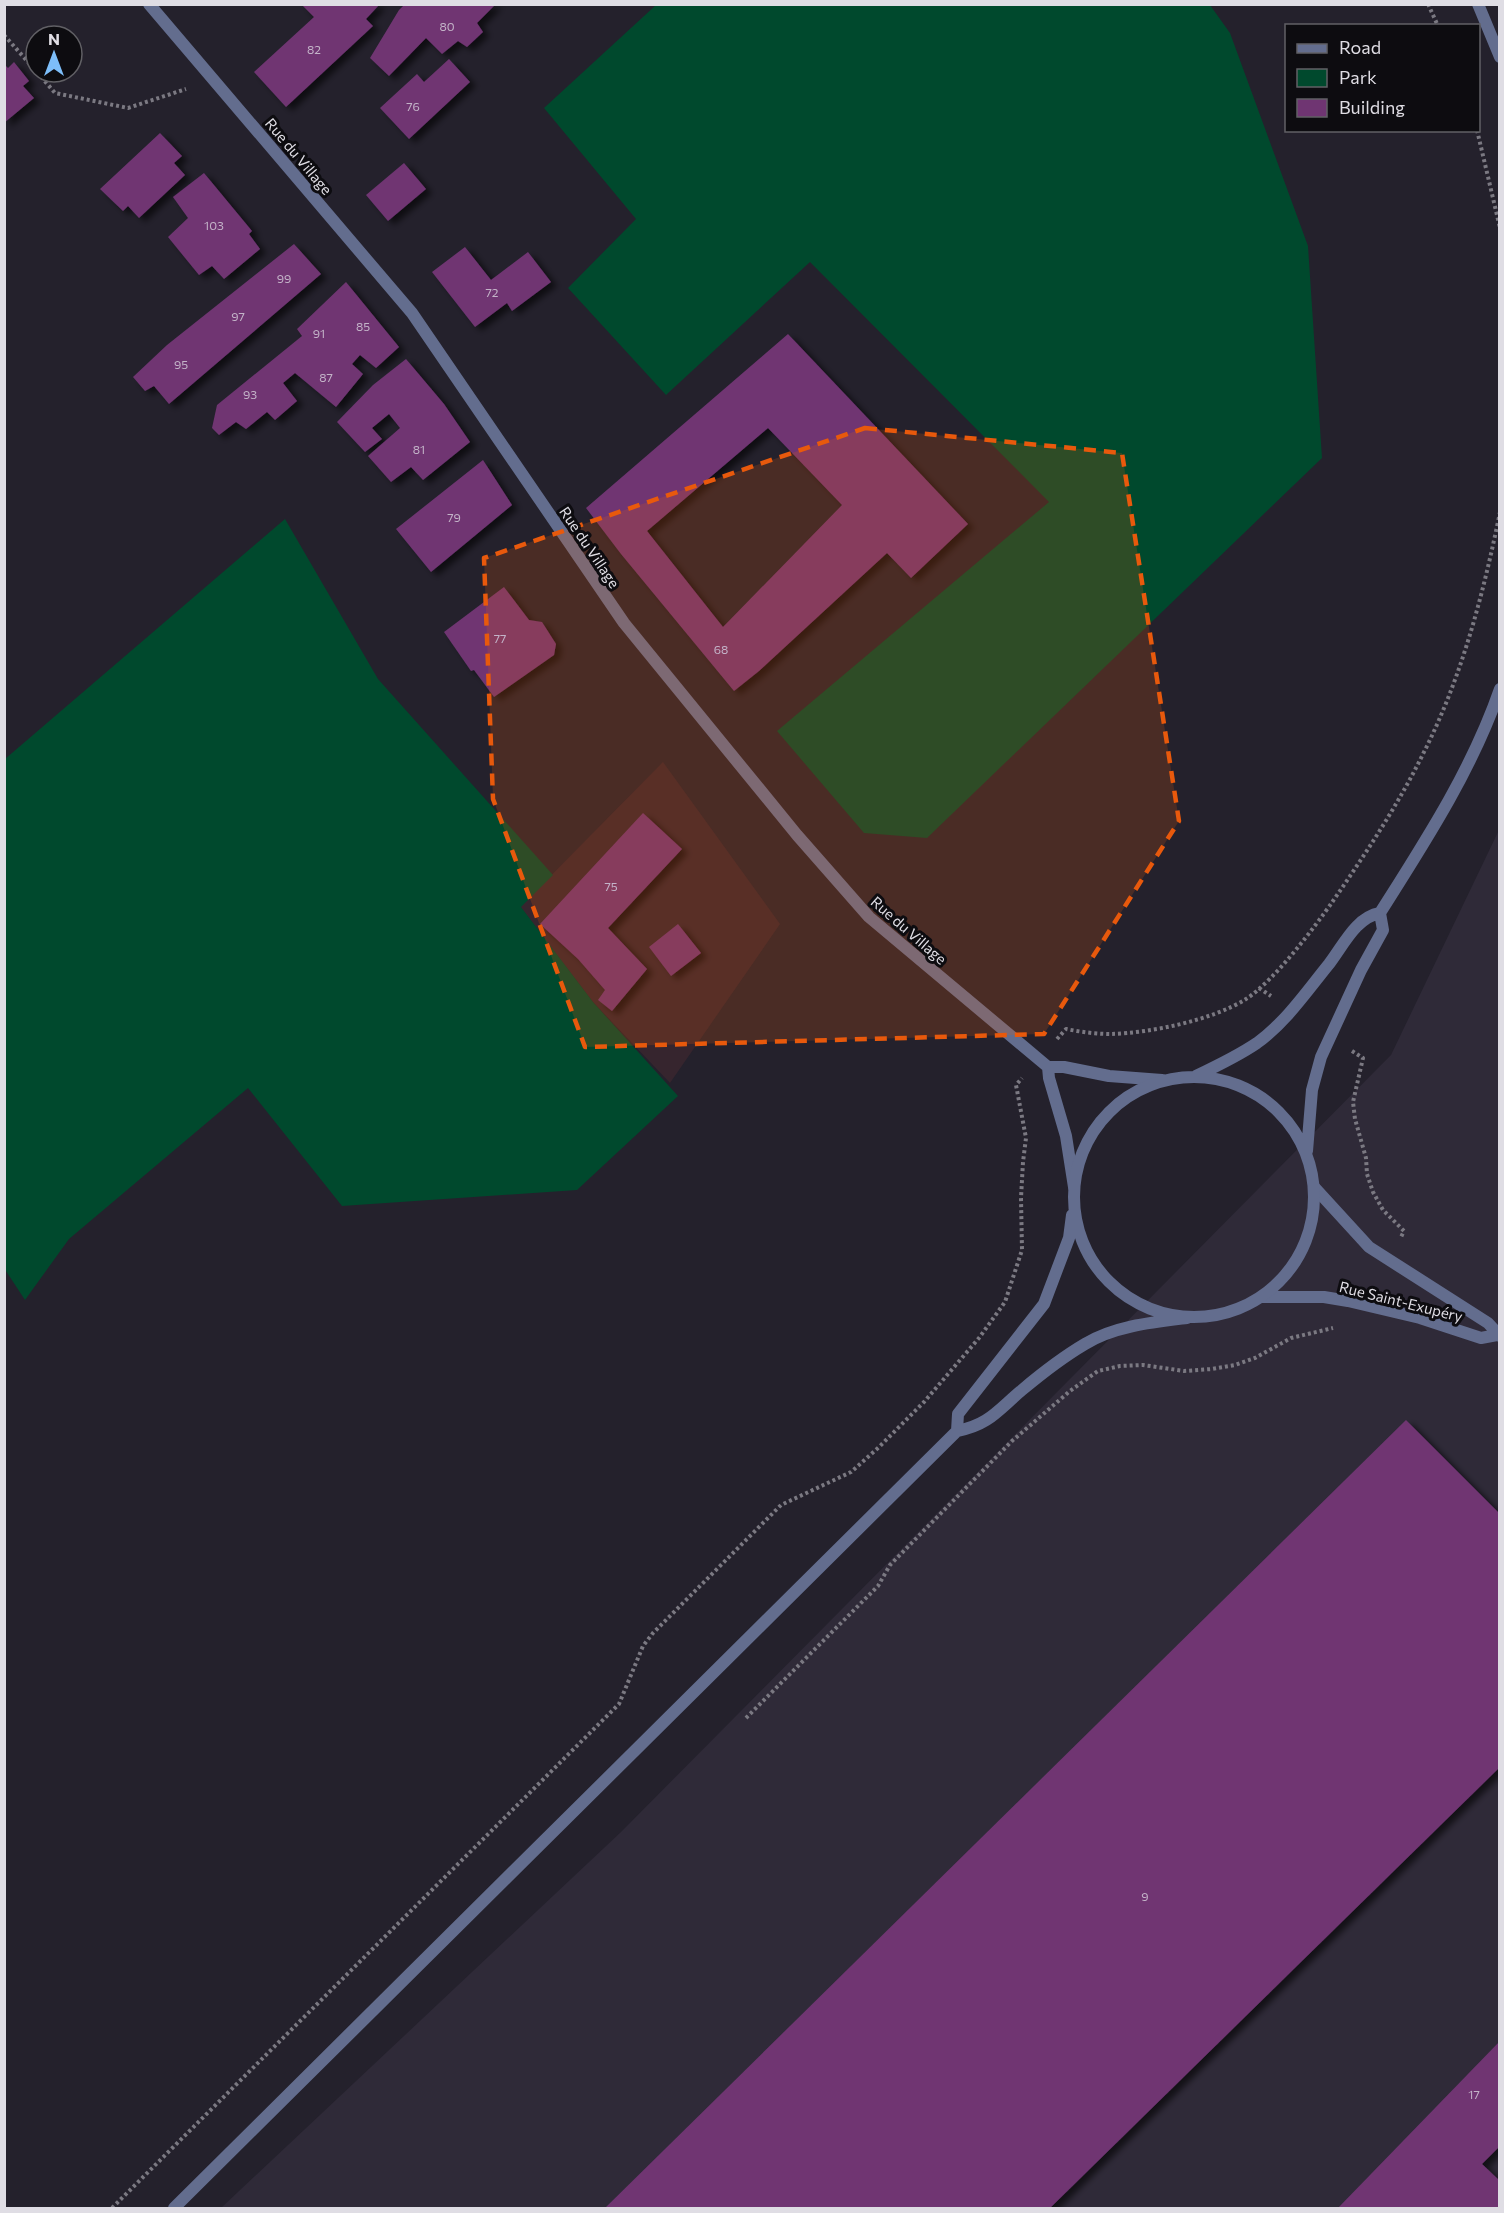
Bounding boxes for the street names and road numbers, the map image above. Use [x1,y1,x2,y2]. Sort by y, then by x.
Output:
street label: Rue du Village [262,114,336,198]
street label: Rue du Village [556,503,624,591]
street label: Rue du Village [867,892,951,968]
street label: Rue Saint-Exupéry [1337,1277,1465,1325]

